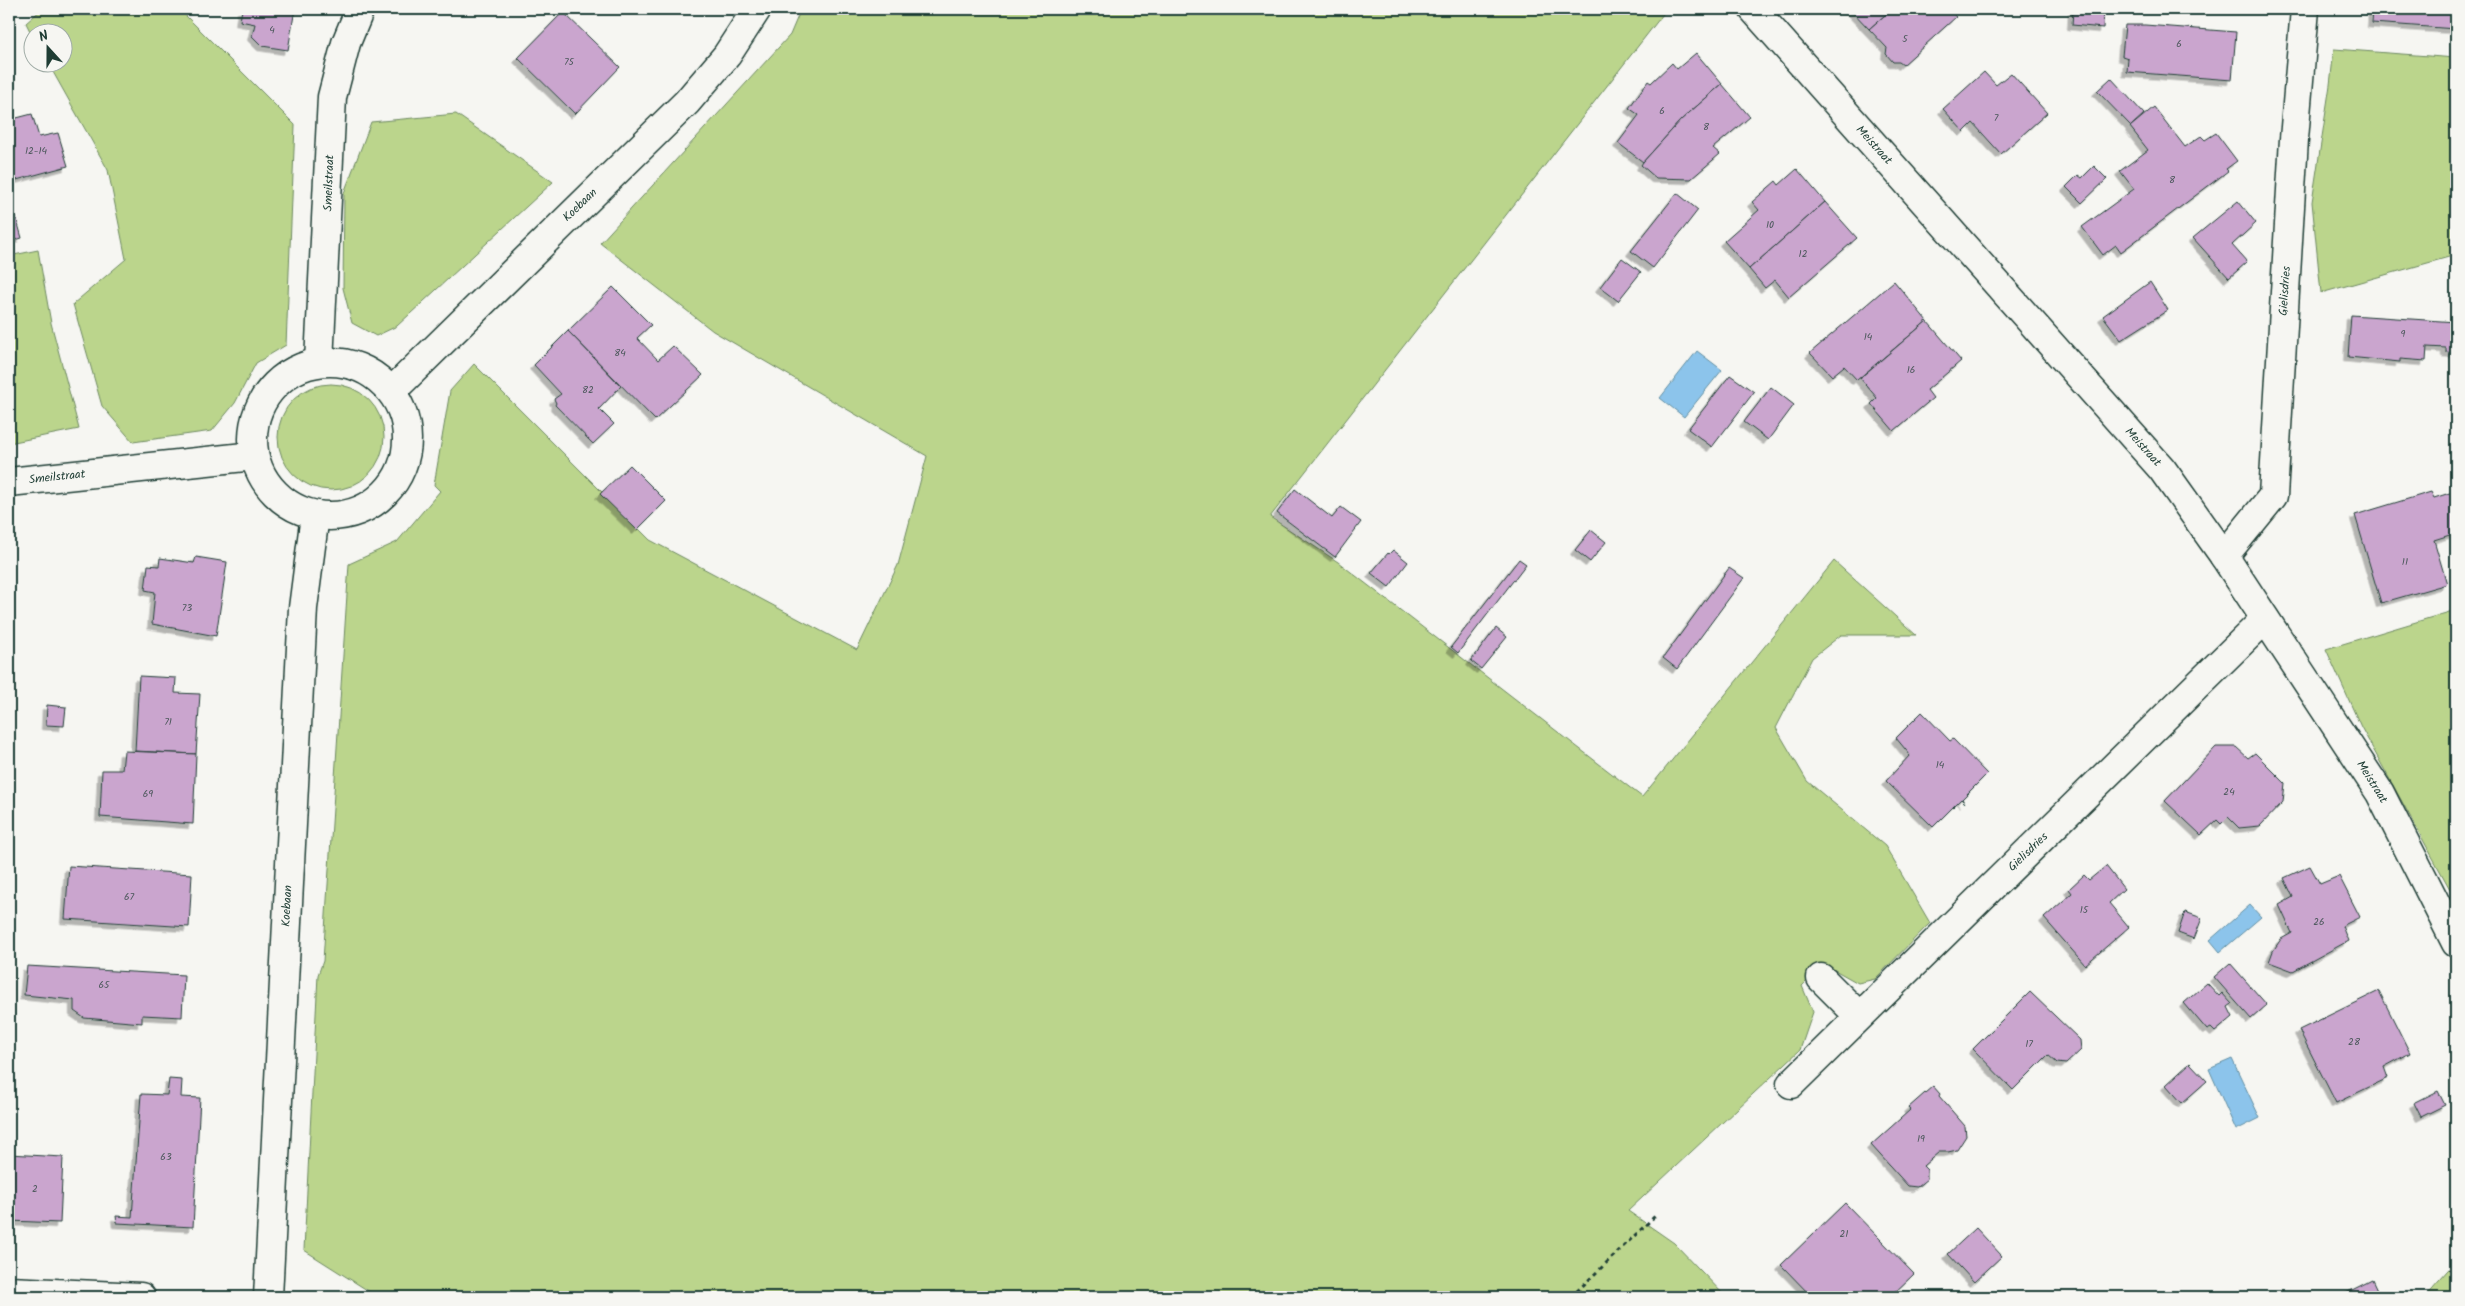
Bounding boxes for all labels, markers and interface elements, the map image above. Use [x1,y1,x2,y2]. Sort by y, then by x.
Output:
north arrow [22,22,72,72]
house number: 4 [269,22,275,38]
text: N [36,25,52,49]
house number: 5 [1902,31,1908,47]
house number: 6 [2176,36,2182,52]
house number: 75 [564,54,575,70]
house number: 6 [1659,103,1665,119]
house number: 7 [1994,110,1999,126]
house number: 8 [1703,119,1710,135]
street label: Meistraat [1851,121,1897,169]
house number: 12-14 [25,143,48,159]
street label: Smeilstraat [319,154,339,212]
house number: 8 [2169,172,2176,188]
street label: Koebaan [558,184,602,226]
house number: 10 [1766,217,1774,233]
house number: 12 [1799,246,1808,262]
street label: Gielisdries [2274,265,2296,317]
house number: 9 [2401,326,2406,342]
house number: 14 [1864,329,1873,345]
house number: 84 [614,345,626,361]
house number: 16 [1907,362,1915,378]
house number: 82 [582,382,594,398]
street label: Meistraat [2120,423,2166,471]
street label: Smeilstraat [28,465,87,489]
house number: 11 [2402,554,2408,570]
house number: 73 [182,600,192,616]
house number: 71 [164,714,172,730]
house number: 14 [1936,757,1945,773]
street label: Meistraat [2351,757,2393,807]
house number: 24 [2223,784,2235,800]
house number: 69 [143,786,153,802]
street label: Gielisdries [2003,828,2053,876]
street label: Koebaan [276,885,298,927]
house number: 67 [124,889,134,905]
house number: 15 [2080,902,2089,918]
house number: 26 [2313,914,2325,930]
house number: 65 [99,977,110,993]
house number: 28 [2348,1034,2361,1050]
house number: 17 [2025,1036,2033,1052]
house number: 19 [1917,1131,1925,1147]
house number: 63 [160,1149,172,1165]
house number: 2 [32,1181,38,1197]
house number: 21 [1840,1226,1848,1242]

